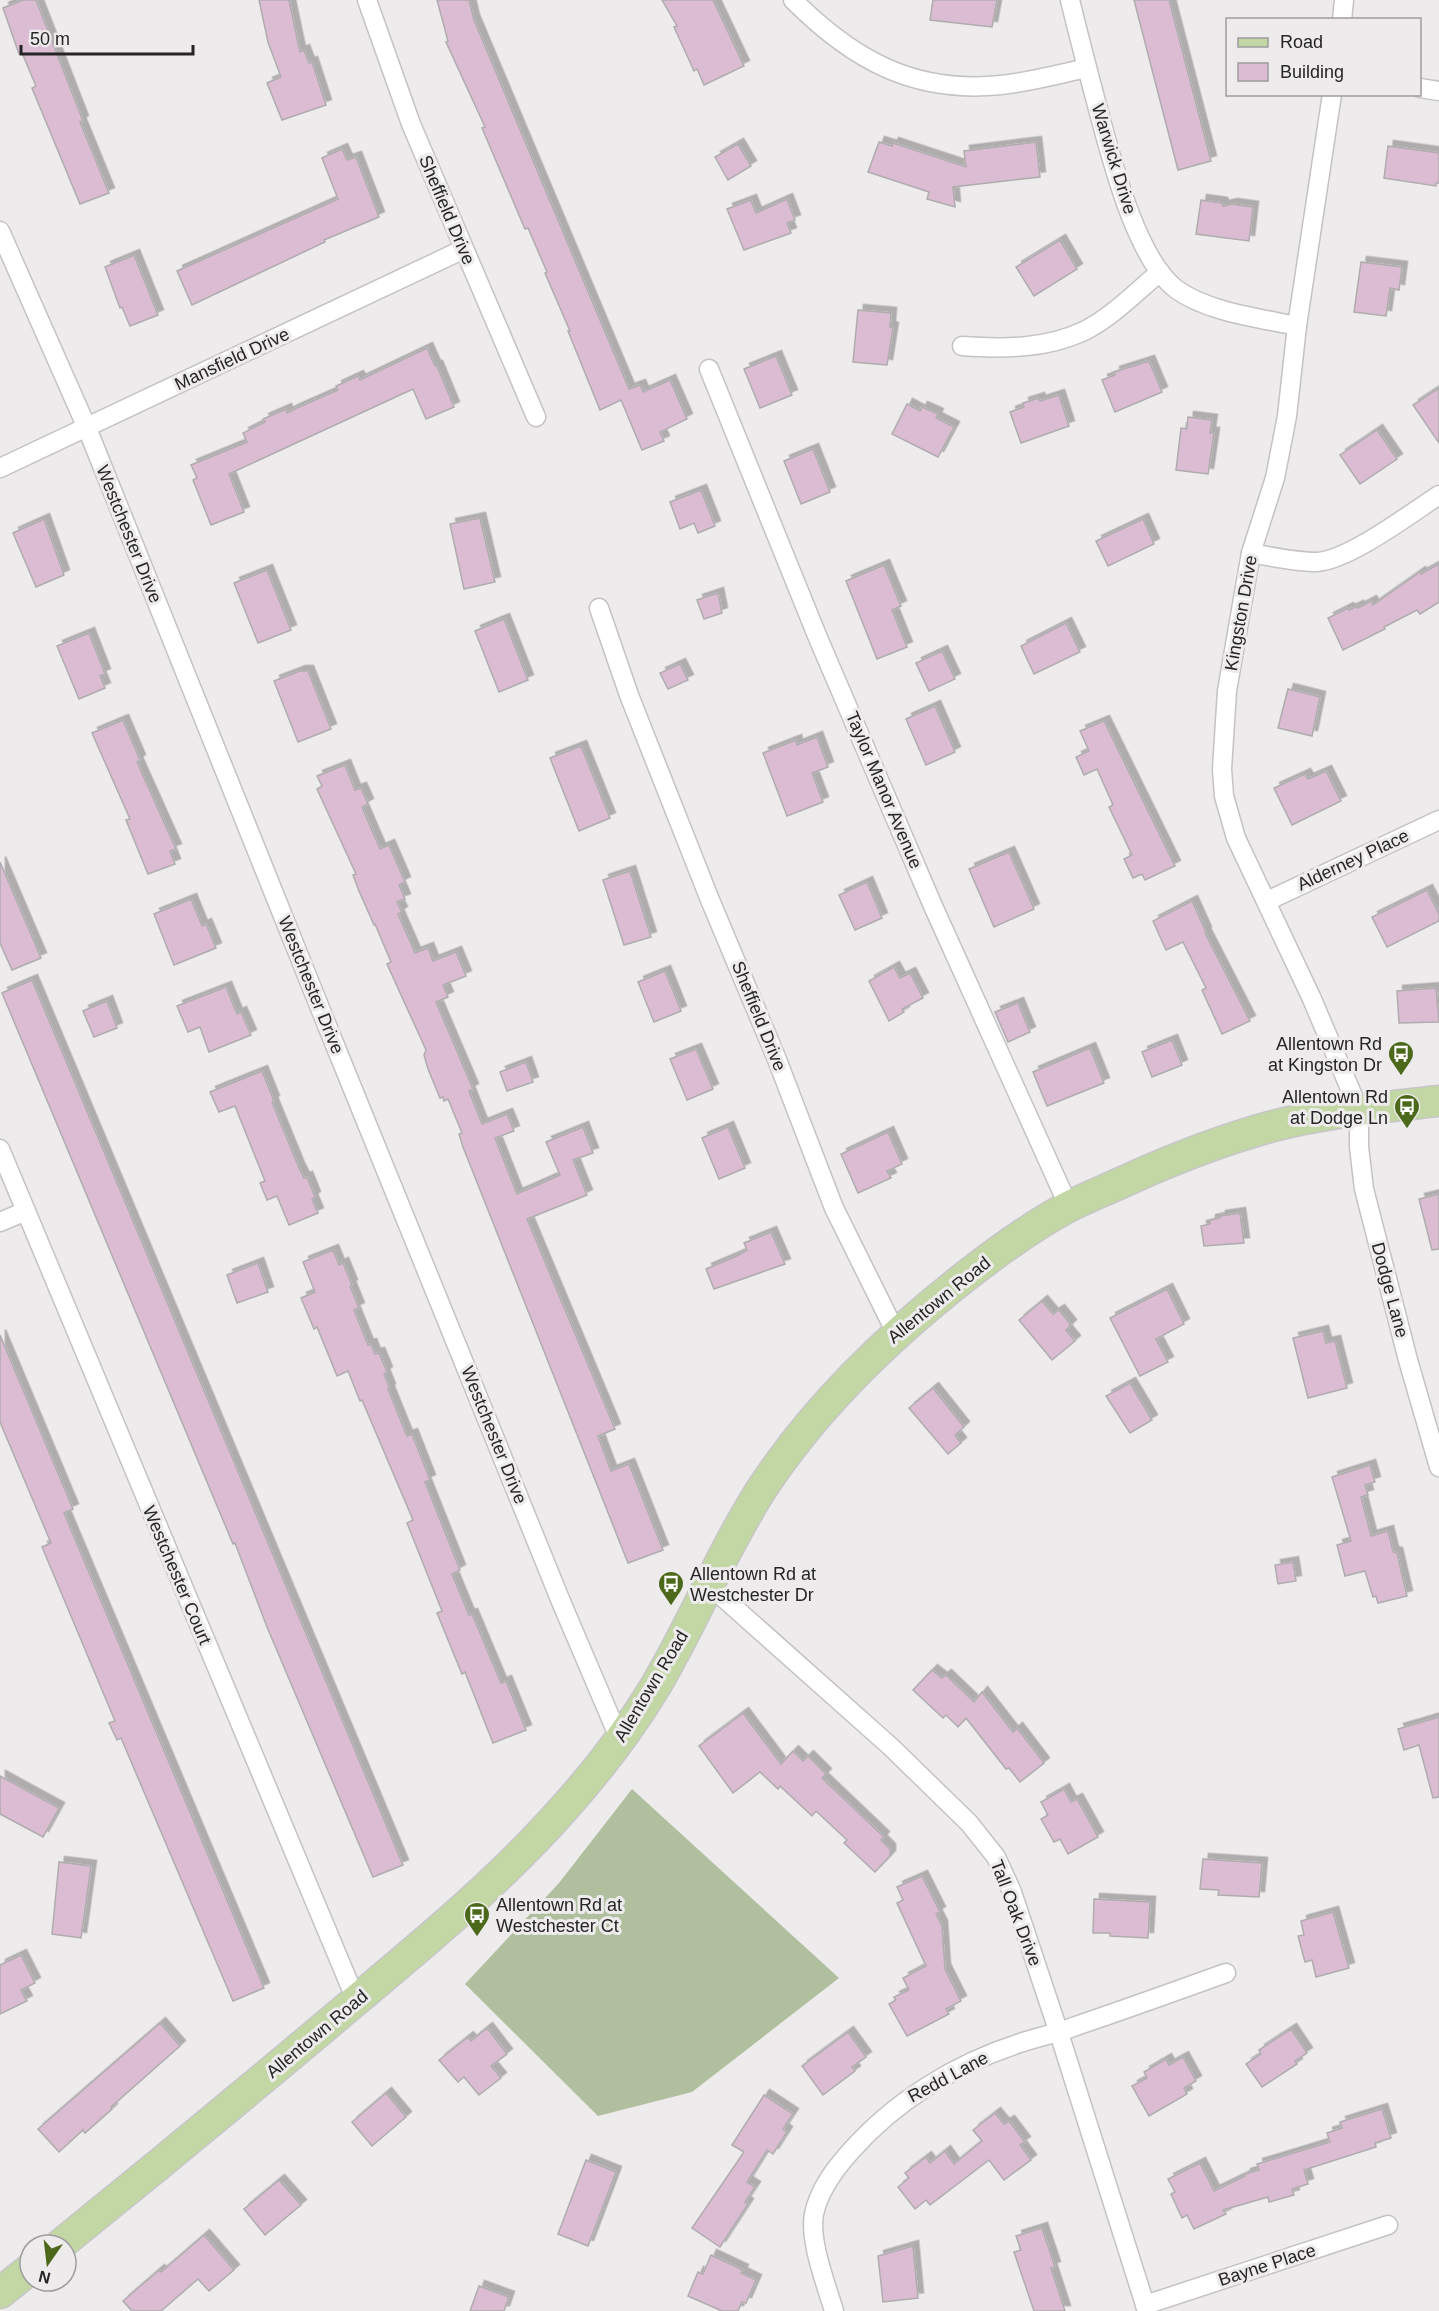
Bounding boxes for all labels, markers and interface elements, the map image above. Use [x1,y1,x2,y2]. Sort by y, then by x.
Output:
scale bar [21,18,194,56]
legend [1226,18,1421,96]
text: 50 m [30,29,70,49]
text: Road [1280,32,1323,52]
text: Building [1280,62,1344,82]
street label: Warwick Drive [1088,101,1140,217]
street label: Sheffield Drive [415,152,479,268]
street label: Mansfield Drive [172,324,292,394]
street label: Westchester Drive [92,462,166,606]
street label: Kingston Drive [1221,554,1261,672]
street label: Taylor Manor Avenue [842,708,926,872]
street label: Alderney Place [1294,825,1412,895]
street label: Westchester Drive [274,913,348,1057]
street label: Sheffield Drive [728,958,790,1074]
place label: Allentown Rd at Kingston Dr [1268,1034,1382,1075]
bus stop icon: Allentown Rd at Kingston Dr [1386,1039,1416,1077]
place label: Allentown Rd at Dodge Ln [1282,1087,1388,1128]
bus stop icon: Allentown Rd at Dodge Ln [1392,1092,1422,1130]
street label: Dodge Lane [1368,1240,1412,1340]
street label: Allentown Road [884,1253,994,1347]
street label: Westchester Drive [457,1363,531,1507]
street label: Westchester Court [139,1503,215,1647]
place label: Allentown Rd at Westchester Dr [690,1564,816,1605]
bus stop icon: Allentown Rd at Westchester Dr [656,1569,686,1607]
street label: Allentown Road [610,1627,692,1745]
street label: Tall Oak Drive [987,1857,1045,1969]
place label: Allentown Rd at Westchester Ct [496,1895,622,1936]
bus stop icon: Allentown Rd at Westchester Ct [462,1900,492,1938]
street label: Allentown Road [262,1986,372,2082]
street label: Redd Lane [904,2047,992,2107]
north arrow [18,2233,78,2293]
street label: Bayne Place [1216,2240,1318,2290]
text: N [37,2267,52,2287]

